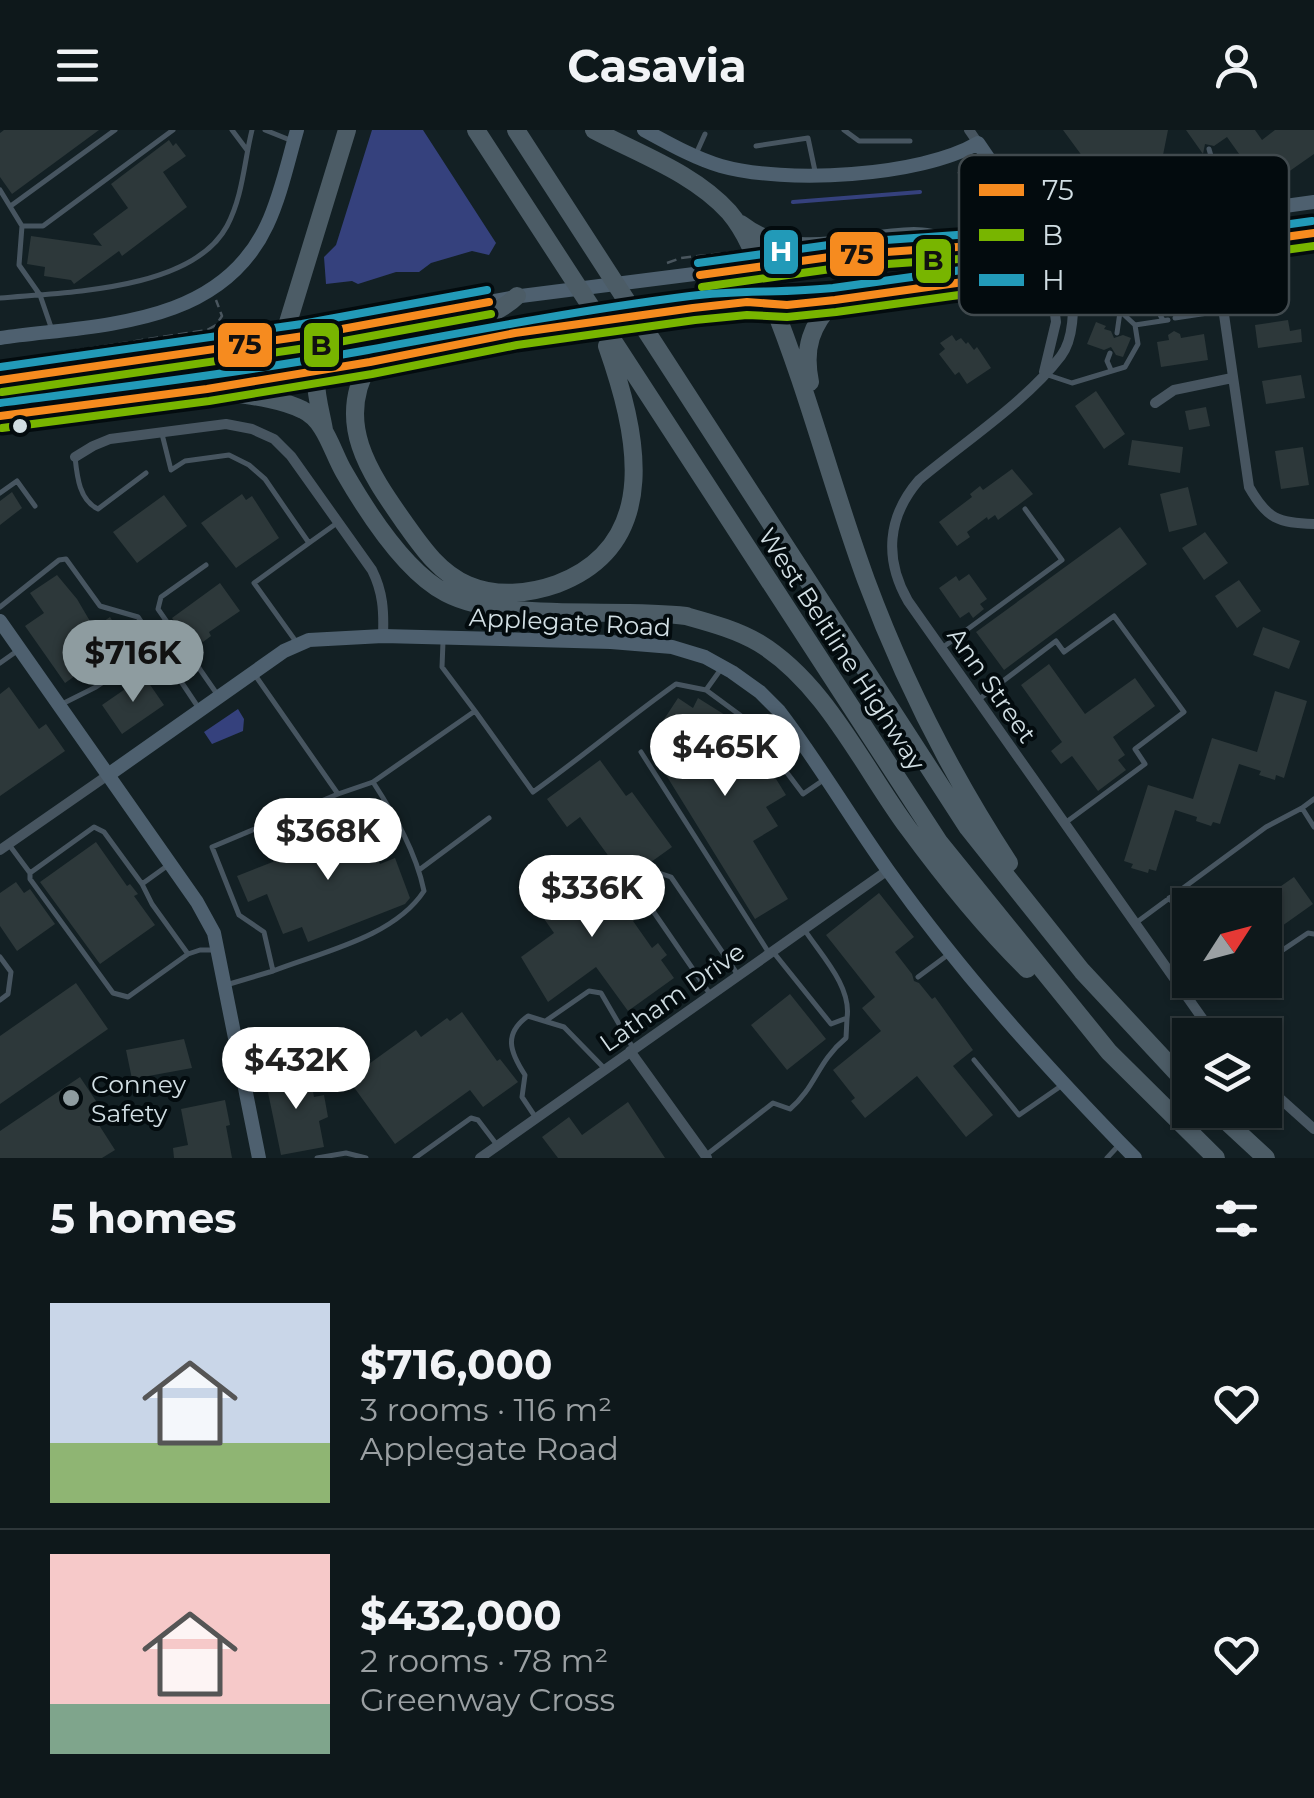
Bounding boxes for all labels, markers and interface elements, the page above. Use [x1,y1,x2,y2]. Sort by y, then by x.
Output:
icon: menu [50,38,105,93]
text: Casavia [567,38,747,93]
icon: person [1209,38,1264,93]
legend [959,155,1289,315]
text: 75 [1042,173,1074,207]
text: B [1042,218,1063,252]
line badge: H [762,228,800,276]
line badge: 75 [828,230,886,278]
text: H [770,234,792,268]
text: 75 [840,237,874,271]
line badge: B [914,237,953,285]
text: B [922,243,944,277]
text: H [1042,263,1065,297]
line badge: 75 [216,321,274,369]
line badge: B [302,321,341,369]
text: 75 [228,327,262,361]
text: B [310,328,332,362]
unlabelled marker [10,416,30,436]
street label: West Beltline Highway [752,522,932,776]
street label: Applegate Road [468,602,672,642]
pin: $716K [63,620,203,705]
street label: Ann Street [941,622,1043,748]
text: $716K [85,633,181,672]
pin: $465K [655,714,795,799]
text: $465K [672,727,778,766]
pin: $368K [258,798,398,883]
text: $368K [276,811,380,850]
pin: $336K [522,855,662,940]
text: $336K [541,868,643,907]
north arrow [1172,888,1282,998]
map controls [1172,888,1282,1128]
street label: Latham Drive [594,936,750,1058]
button: layers [1172,1018,1282,1128]
pin: $432K [226,1027,366,1112]
text: $432K [244,1040,348,1079]
place label: Conney Safety [91,1069,187,1128]
marker: Conney Safety [60,1087,82,1109]
icon: filters [1209,1191,1264,1246]
text: 5 homes [50,1192,237,1244]
text: $716,000 [360,1338,552,1390]
icon: home [130,1343,250,1463]
icon: heart [1209,1376,1264,1431]
text: 3 rooms · 116 m² [360,1390,612,1429]
text: Applegate Road [360,1429,619,1468]
text: $432,000 [360,1589,562,1641]
icon: home [130,1594,250,1714]
icon: heart [1209,1627,1264,1682]
text: 2 rooms · 78 m² [360,1641,608,1680]
text: Greenway Cross [360,1680,615,1719]

